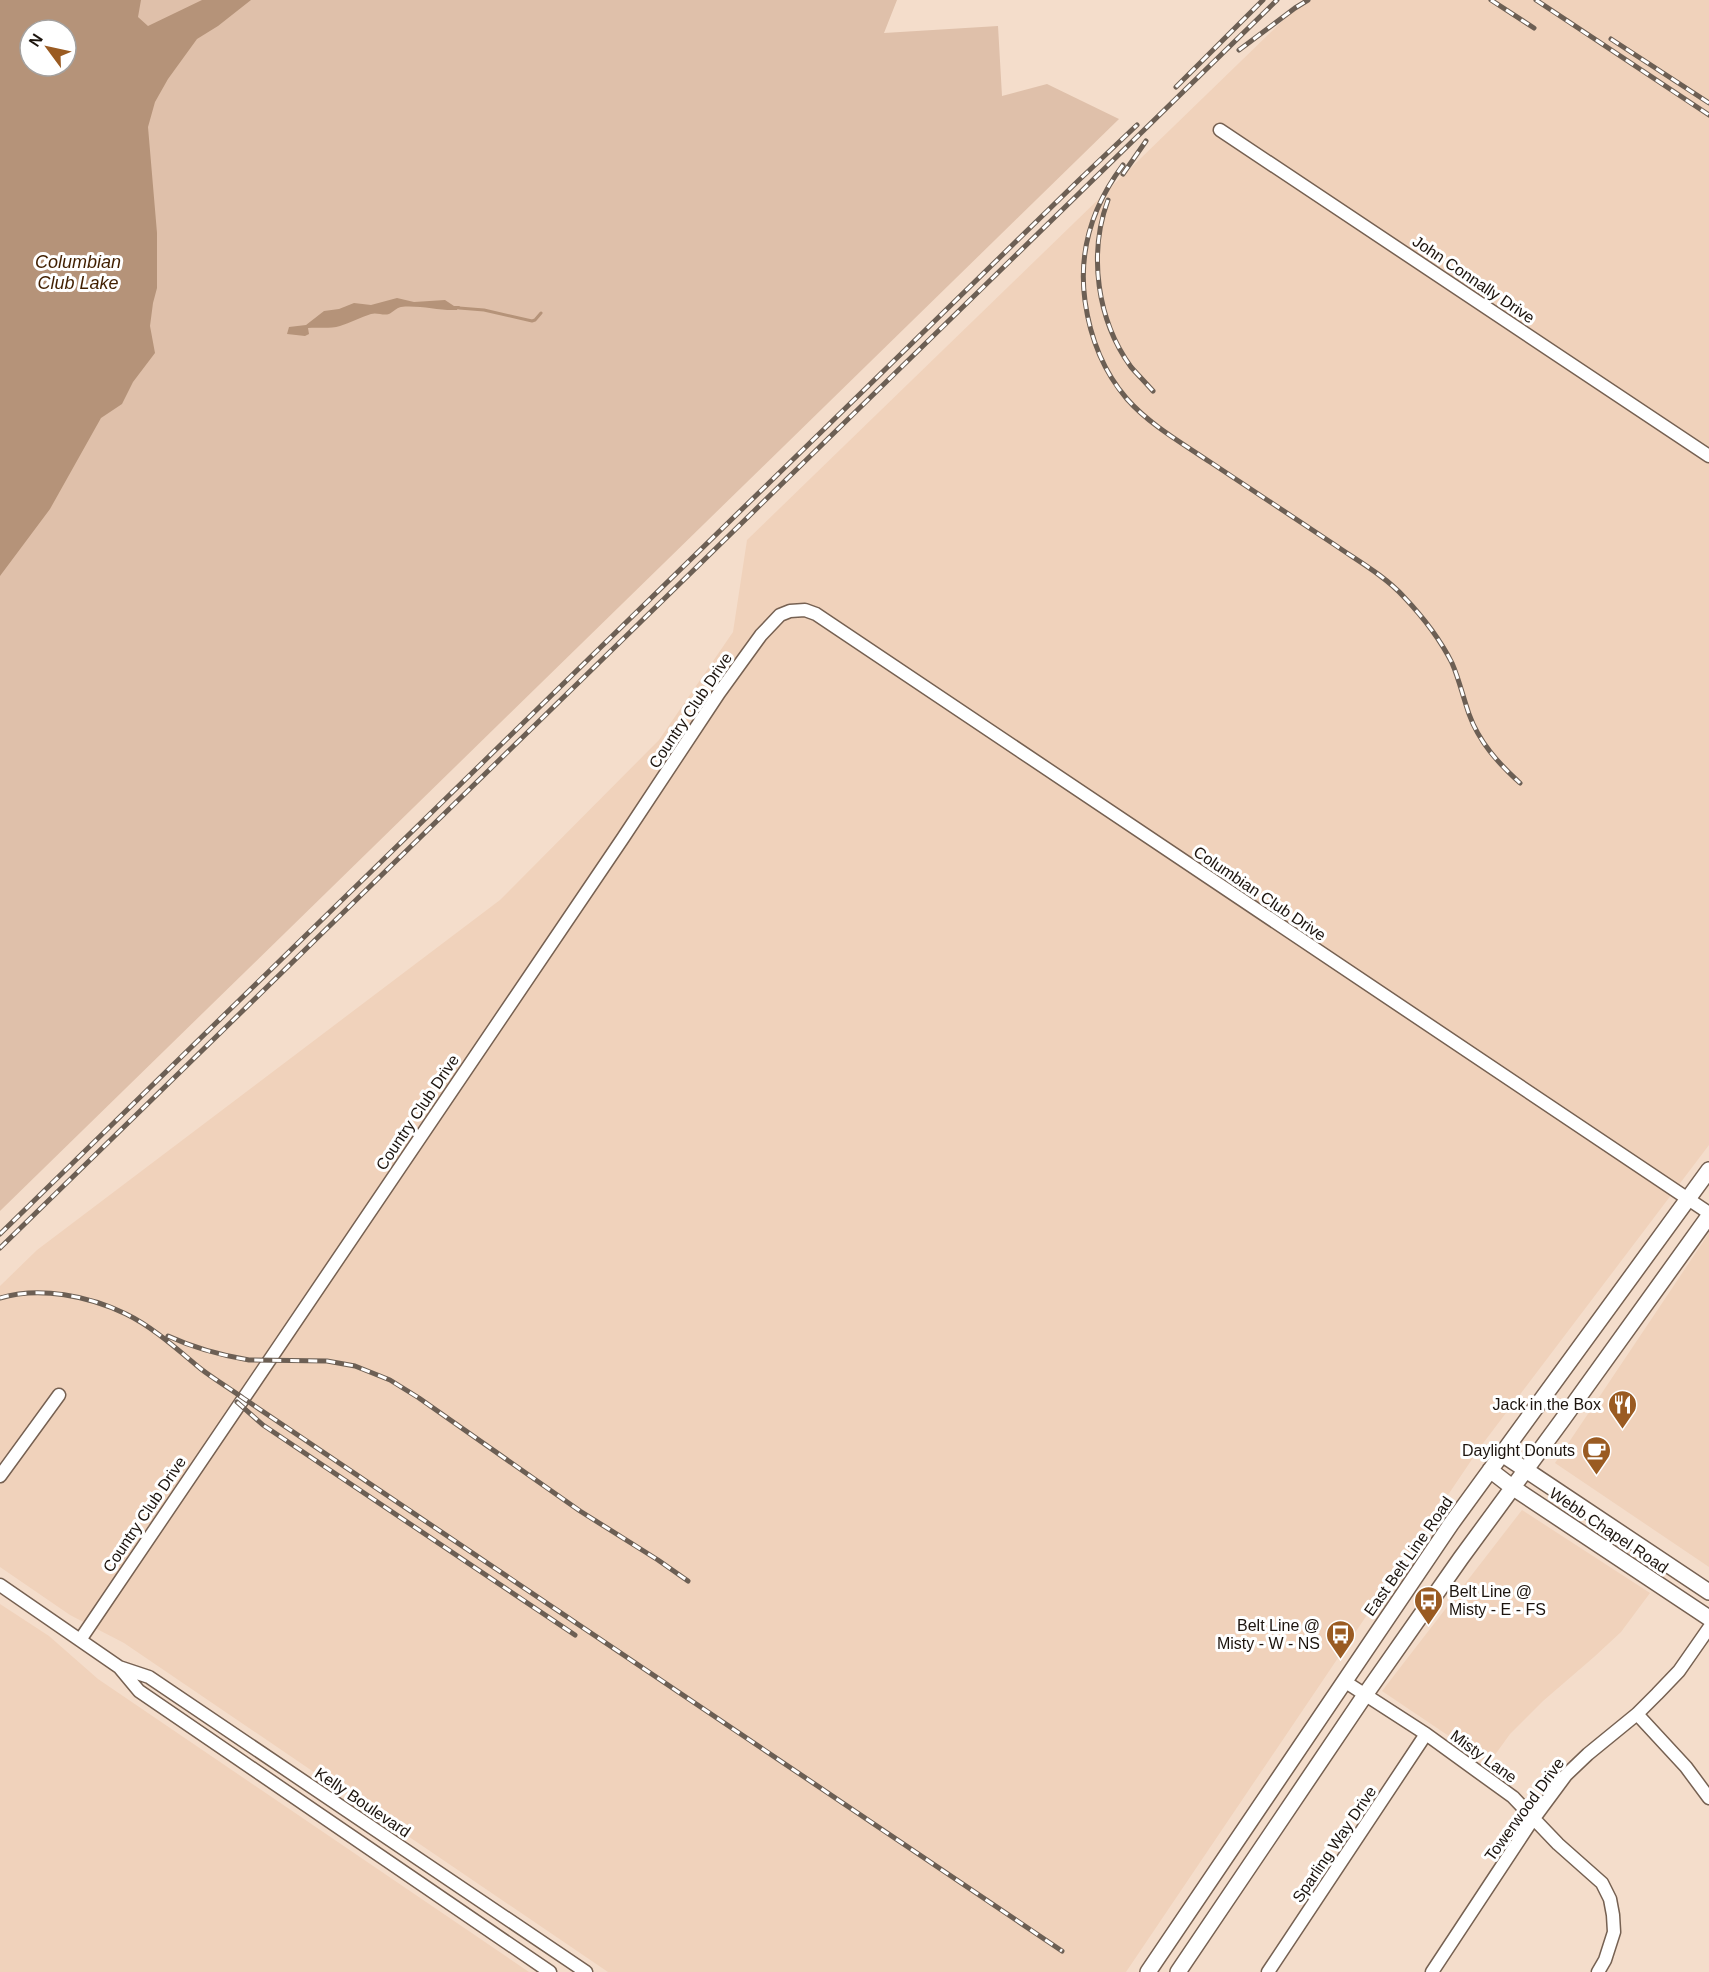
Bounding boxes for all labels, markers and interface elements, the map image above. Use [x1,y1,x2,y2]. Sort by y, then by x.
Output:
north arrow [18,18,78,78]
text: N [26,31,46,50]
street label: John Connally Drive [1410,232,1538,327]
water label: Columbian Club Lake [35,252,121,293]
street label: Country Club Drive [646,649,735,771]
street label: Columbian Club Drive [1190,843,1329,944]
street label: Country Club Drive [373,1051,462,1173]
restaurant icon: Jack in the Box [1606,1388,1638,1430]
place label: Jack in the Box [1493,1396,1601,1413]
cafe icon: Daylight Donuts [1580,1434,1612,1476]
place label: Daylight Donuts [1462,1442,1575,1459]
street label: Country Club Drive [100,1453,189,1575]
street label: Webb Chapel Road [1546,1484,1671,1576]
street label: East Belt Line Road [1361,1493,1456,1619]
place label: Belt Line @ Misty - E - FS [1449,1583,1546,1618]
bus stop icon: Belt Line @ Misty - E - FS [1412,1584,1444,1626]
place label: Belt Line @ Misty - W - NS [1217,1617,1320,1652]
bus stop icon: Belt Line @ Misty - W - NS [1325,1618,1357,1660]
street label: Misty Lane [1447,1727,1520,1786]
street label: Towerwood Drive [1481,1755,1567,1864]
street label: Kelly Boulevard [312,1764,414,1841]
street label: Sparling Way Drive [1289,1783,1380,1906]

